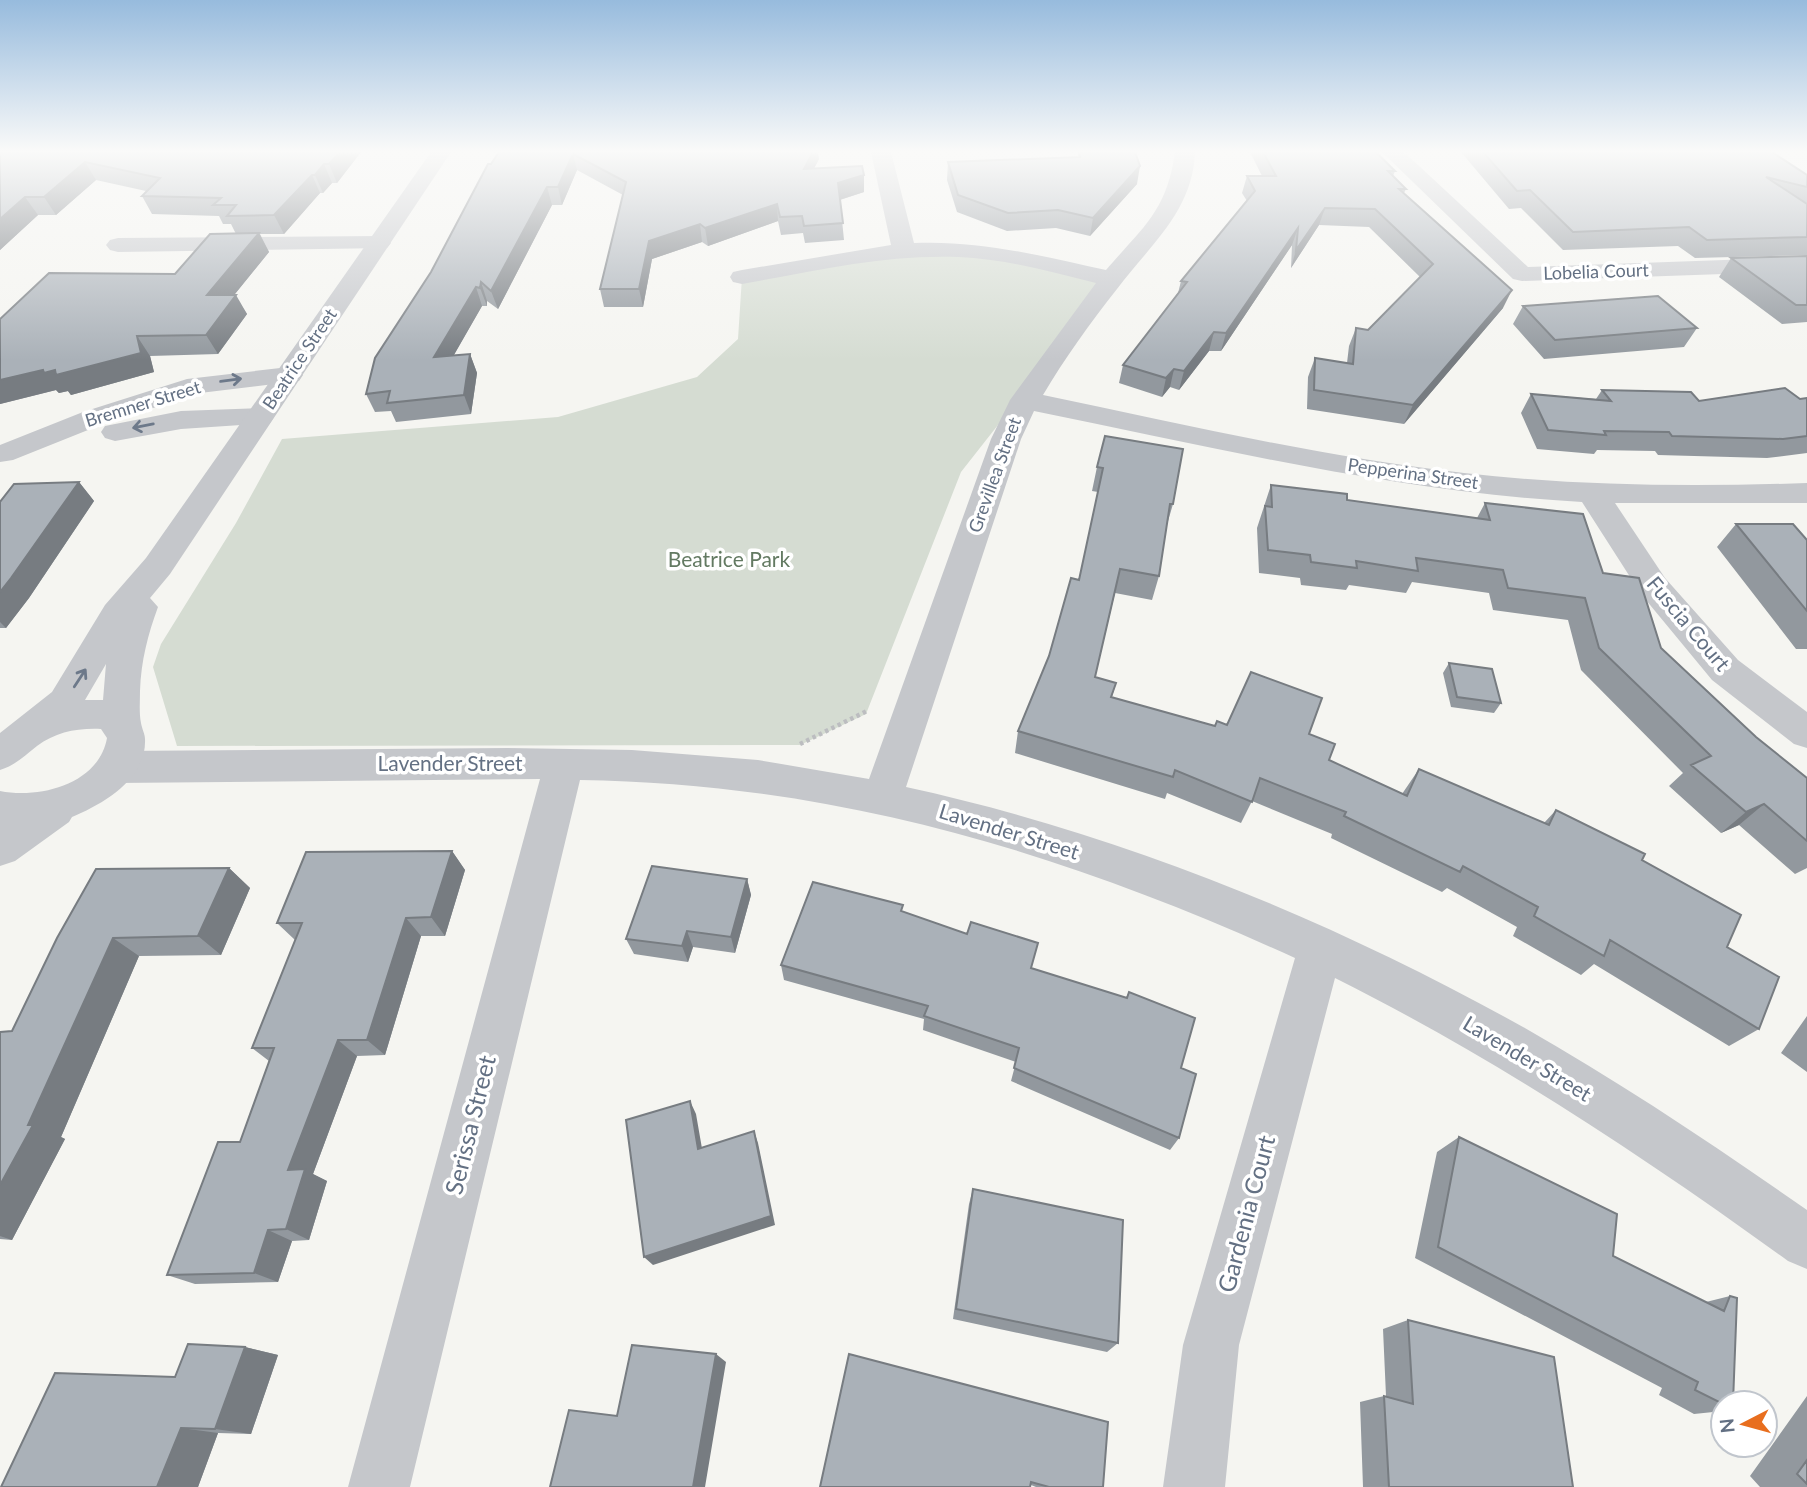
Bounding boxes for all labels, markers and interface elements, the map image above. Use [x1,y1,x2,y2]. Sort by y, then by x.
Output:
street label: Lobelia Court [1543,258,1650,284]
street label: Beatrice Street [257,303,341,413]
one-way arrow [219,373,241,386]
street label: Bremner Street [82,375,204,431]
street label: Grevillea Street [963,414,1025,535]
one-way arrow [132,420,155,434]
street label: Pepperina Street [1347,453,1480,493]
park label: Beatrice Park [668,546,790,571]
street label: Fuscia Court [1642,571,1736,676]
one-way arrow [73,669,88,688]
street label: Lavender Street [377,750,523,775]
street label: Lavender Street [936,797,1083,864]
street label: Lavender Street [1459,1010,1597,1106]
street label: Serissa Street [438,1052,501,1197]
street label: Gardenia Court [1211,1132,1281,1295]
north arrow [1709,1389,1779,1459]
text: N [1714,1417,1739,1434]

